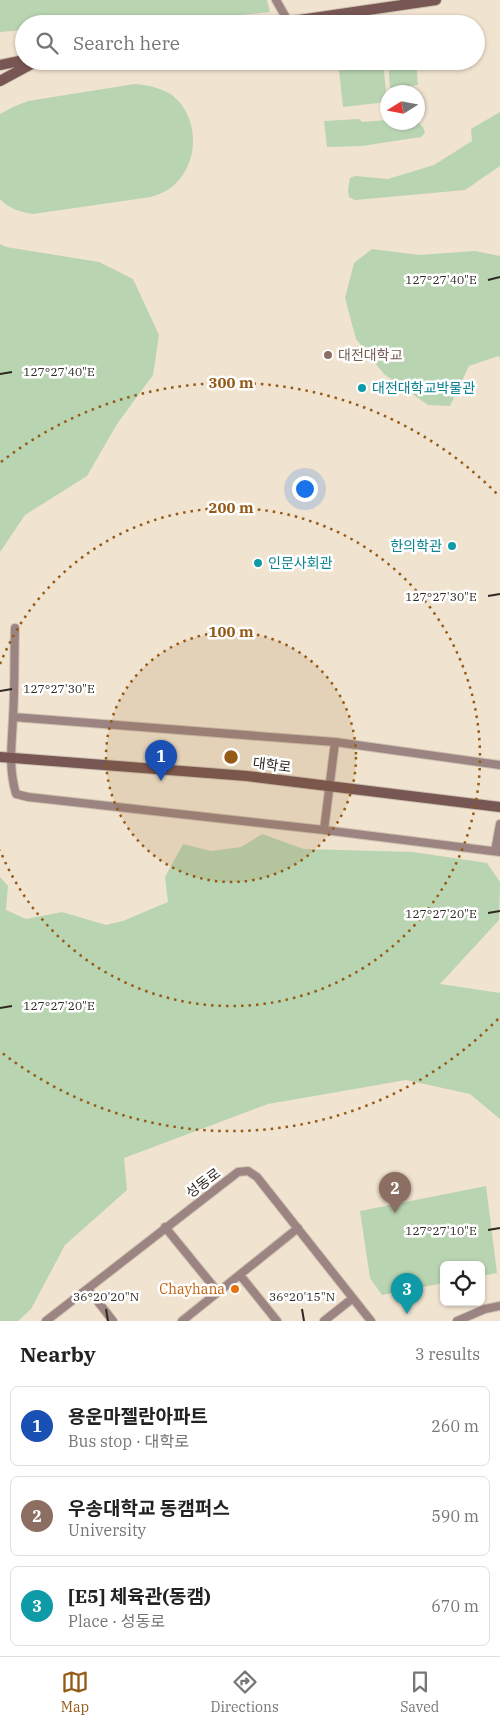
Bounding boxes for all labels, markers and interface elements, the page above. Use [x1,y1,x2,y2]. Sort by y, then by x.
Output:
search box [15,15,485,70]
icon: search [33,29,61,57]
text: Search here [73,31,180,55]
north arrow [380,85,425,130]
text: 127°27'40"E [405,272,477,287]
place label: 대전대학교 [338,346,403,364]
marker: 대전대학교 [322,349,334,361]
text: 127°27'40"E [23,364,95,379]
text: 300 m [208,373,254,392]
place label: 대전대학교박물관 [372,379,475,397]
marker: 대전대학교박물관 [356,382,368,394]
your location [292,476,318,502]
text: 200 m [208,498,254,517]
place label: 한의학관 [390,537,442,555]
marker: 한의학관 [446,540,458,552]
place label: 인문사회관 [268,554,333,572]
marker: 인문사회관 [252,557,264,569]
text: 127°27'30"E [405,589,477,604]
text: 100 m [208,622,254,641]
text: 127°27'30"E [23,681,95,696]
pin: 1 [145,740,177,781]
centre of rings [222,748,240,766]
street label: 대학로 [252,754,292,776]
text: 127°27'20"E [405,906,477,921]
text: 127°27'20"E [23,998,95,1013]
street label: 성동로 [182,1164,224,1202]
pin: 2 [379,1172,411,1213]
text: 127°27'10"E [405,1223,477,1238]
map controls [440,1261,485,1306]
button: locate [440,1261,485,1306]
pin: 3 [391,1273,423,1314]
place label: Chayhana [159,1280,225,1298]
marker: Chayhana [229,1283,241,1295]
text: 36°20'20"N [73,1289,139,1304]
text: 36°20'15"N [269,1289,335,1304]
text: Nearby [20,1340,96,1368]
text: 3 results [415,1344,480,1364]
text: 용운마젤란아파트 [68,1404,208,1428]
text: 1 [32,1416,42,1436]
text: 260 m [431,1416,479,1436]
text: Bus stop · 대학로 [68,1431,189,1451]
text: 우송대학교 동캠퍼스 [68,1496,230,1520]
text: 2 [32,1506,42,1526]
text: 590 m [431,1506,479,1526]
text: University [68,1520,146,1540]
text: [E5] 체육관(동캠) [68,1584,211,1608]
text: 3 [32,1596,42,1616]
text: 670 m [431,1596,479,1616]
text: Place · 성동로 [68,1611,165,1631]
tab: Map [61,1668,89,1716]
tab: Directions [211,1668,279,1716]
tab: Saved [400,1668,439,1716]

